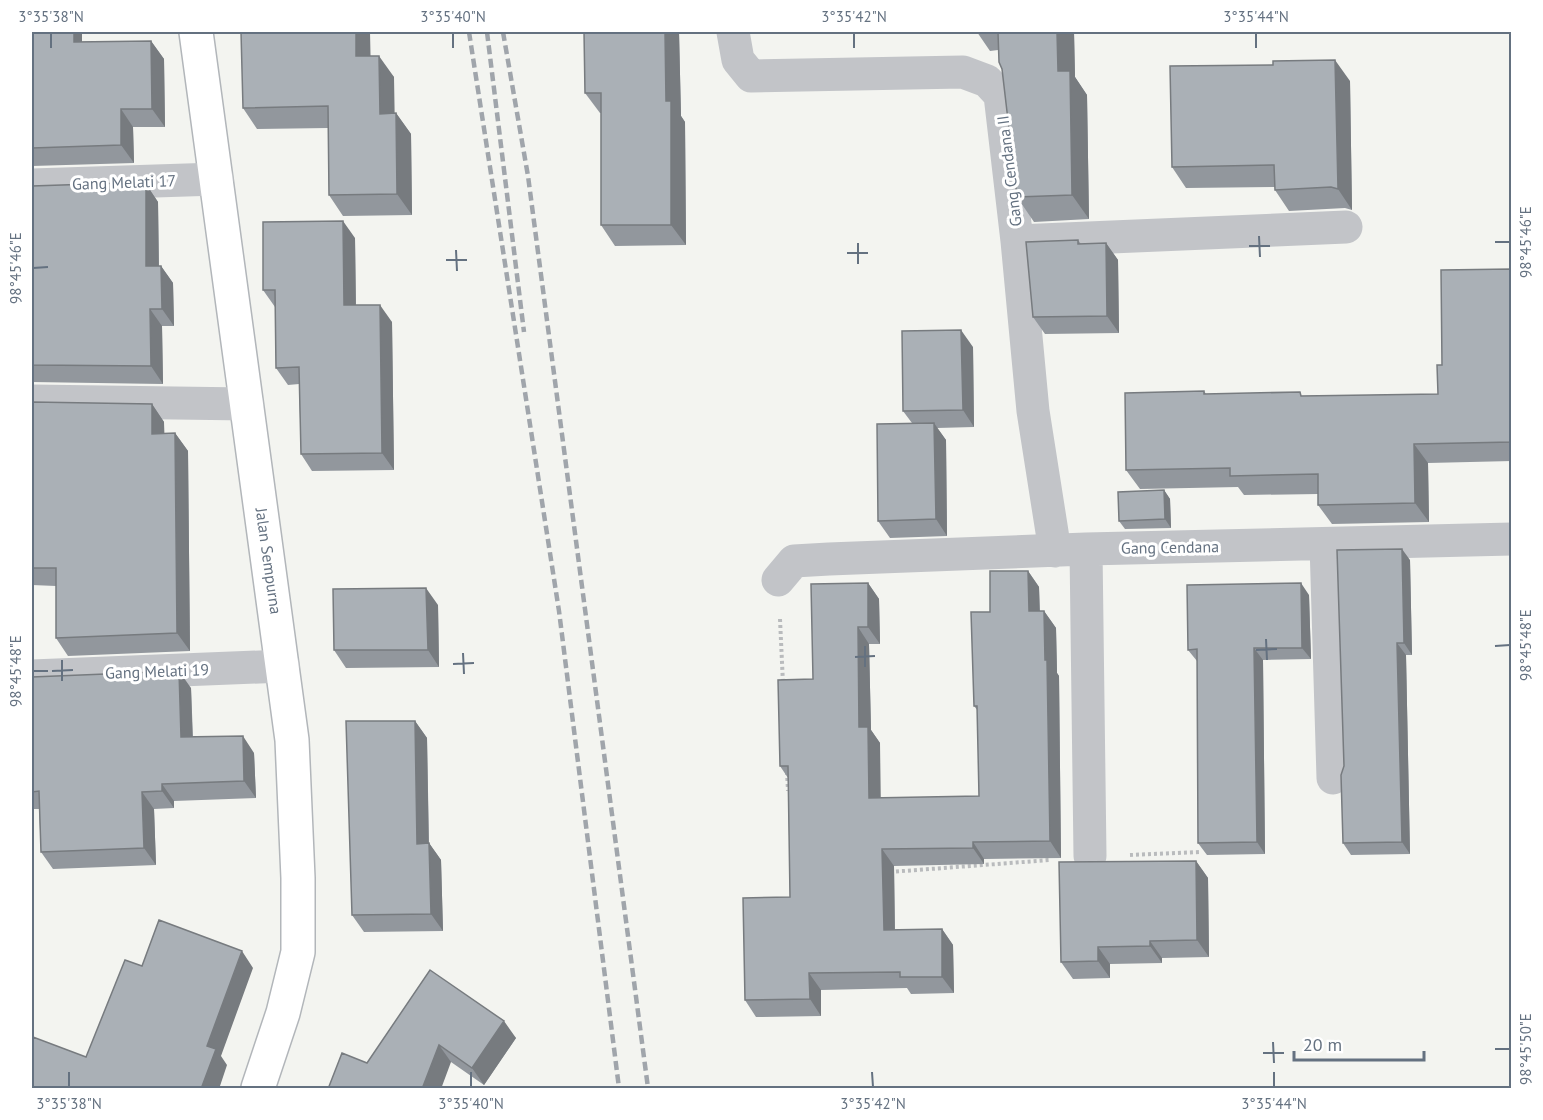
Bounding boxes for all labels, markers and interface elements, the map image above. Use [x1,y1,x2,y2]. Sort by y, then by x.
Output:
text: 3°35'38"N [18,7,84,26]
text: 3°35'40"N [420,7,486,26]
text: 3°35'42"N [821,7,887,26]
text: 3°35'44"N [1223,7,1289,26]
street label: Gang Cendana II [992,114,1026,228]
street label: Gang Melati 17 [72,170,176,194]
text: 98°45'46"E [1516,206,1535,278]
text: 98°45'46"E [6,232,25,304]
street label: Jalan Sempurna [251,506,286,615]
street label: Gang Cendana [1121,536,1219,558]
text: 98°45'48"E [1516,609,1535,681]
text: 98°45'48"E [6,635,25,707]
street label: Gang Melati 19 [105,659,209,683]
text: 98°45'50"E [1516,1013,1535,1085]
scale bar [1294,1024,1424,1062]
text: 20 m [1303,1033,1342,1056]
text: 3°35'38"N [36,1094,102,1113]
text: 3°35'40"N [438,1094,504,1113]
text: 3°35'42"N [840,1094,906,1113]
text: 3°35'44"N [1241,1094,1307,1113]

